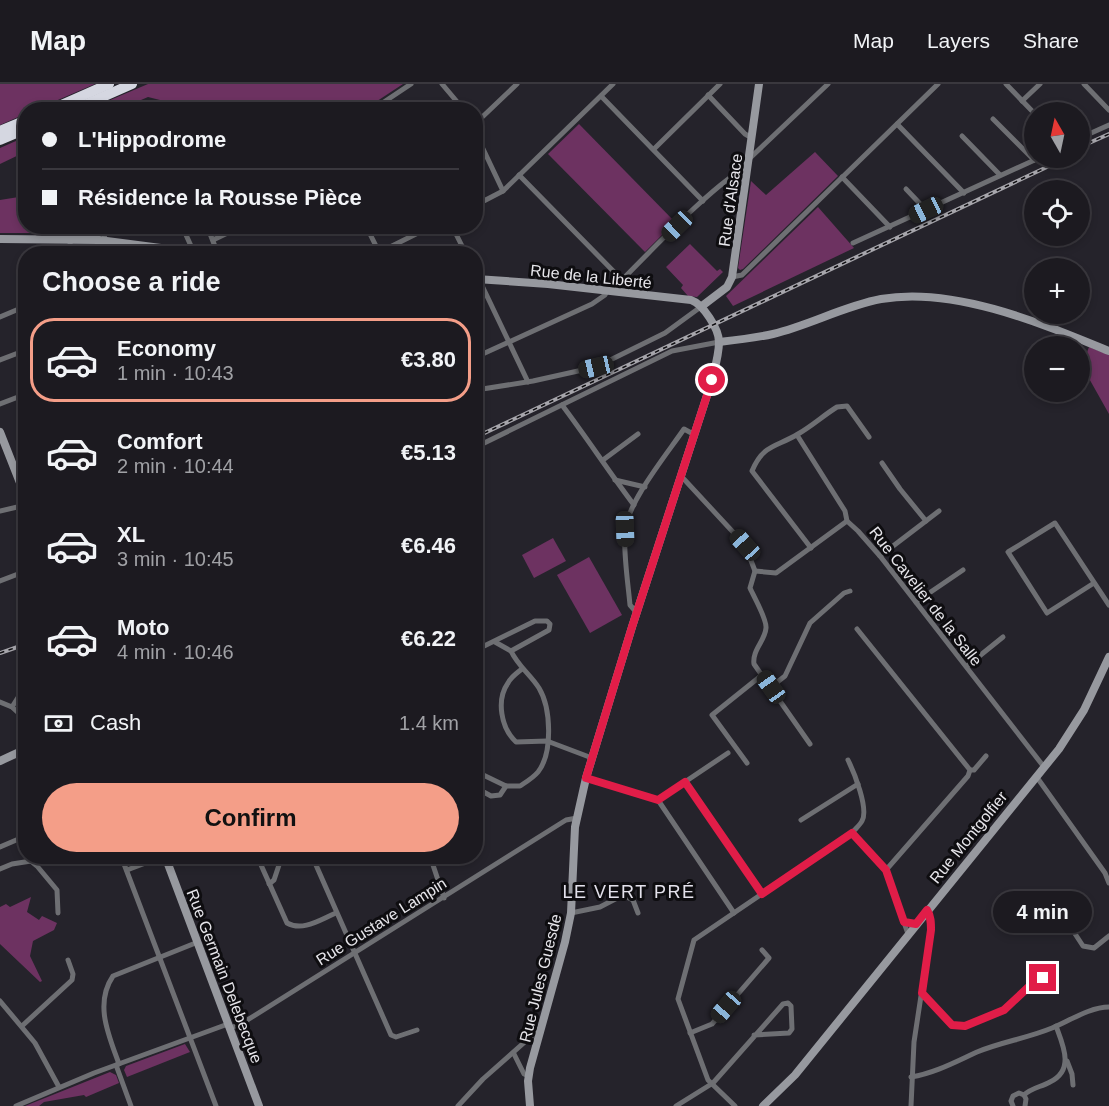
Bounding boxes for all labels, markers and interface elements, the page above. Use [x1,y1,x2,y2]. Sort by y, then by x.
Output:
text: Map [30,25,86,56]
text: Map [853,29,894,52]
text: Layers [927,29,990,52]
text: Share [1023,29,1079,52]
north arrow [1024,102,1090,168]
map controls [1024,102,1090,402]
text: L'Hippodrome [78,127,226,152]
street label: Rue d'Alsace [716,152,745,248]
button: locate [1024,180,1090,246]
text: Résidence la Rousse Pièce [78,185,362,210]
car [906,194,946,226]
car [658,207,696,245]
button: + [1024,258,1090,324]
street label: Rue de la Liberté [529,262,653,291]
text: Choose a ride [42,267,221,297]
icon: car [45,333,99,387]
text: Economy [117,336,216,361]
button: − [1024,336,1090,402]
text: €3.80 [401,347,456,372]
car [576,354,616,380]
text: 1 min · 10:43 [117,362,234,384]
route start [698,366,725,393]
icon: car [45,426,99,480]
text: Comfort [117,429,203,454]
text: €5.13 [401,440,456,465]
text: 2 min · 10:44 [117,455,234,477]
car [615,511,635,547]
icon: car [45,519,99,573]
text: XL [117,522,145,547]
street label: Rue Cavelier de la Salle [866,523,985,669]
car [726,526,764,564]
text: €6.46 [401,533,456,558]
text: 3 min · 10:45 [117,548,234,570]
icon: car [45,612,99,666]
text: Moto [117,615,170,640]
text: €6.22 [401,626,456,651]
text: 4 min · 10:46 [117,641,234,663]
car [753,667,789,707]
icon: cash [42,707,75,740]
text: Cash [90,710,141,735]
text: 1.4 km [399,712,459,734]
button: Confirm [42,783,459,852]
street label: Rue Montgolfier [926,788,1011,887]
street label: Rue Gustave Lampin [313,874,450,968]
district label: LE VERT PRÉ [563,882,695,902]
street label: Rue Germain Delebecque [183,887,266,1066]
callout: 4 min [994,891,1092,933]
text: 4 min [1016,901,1069,923]
street label: Rue Jules Guesde [516,912,565,1044]
route end [1029,964,1056,991]
car [707,988,745,1026]

